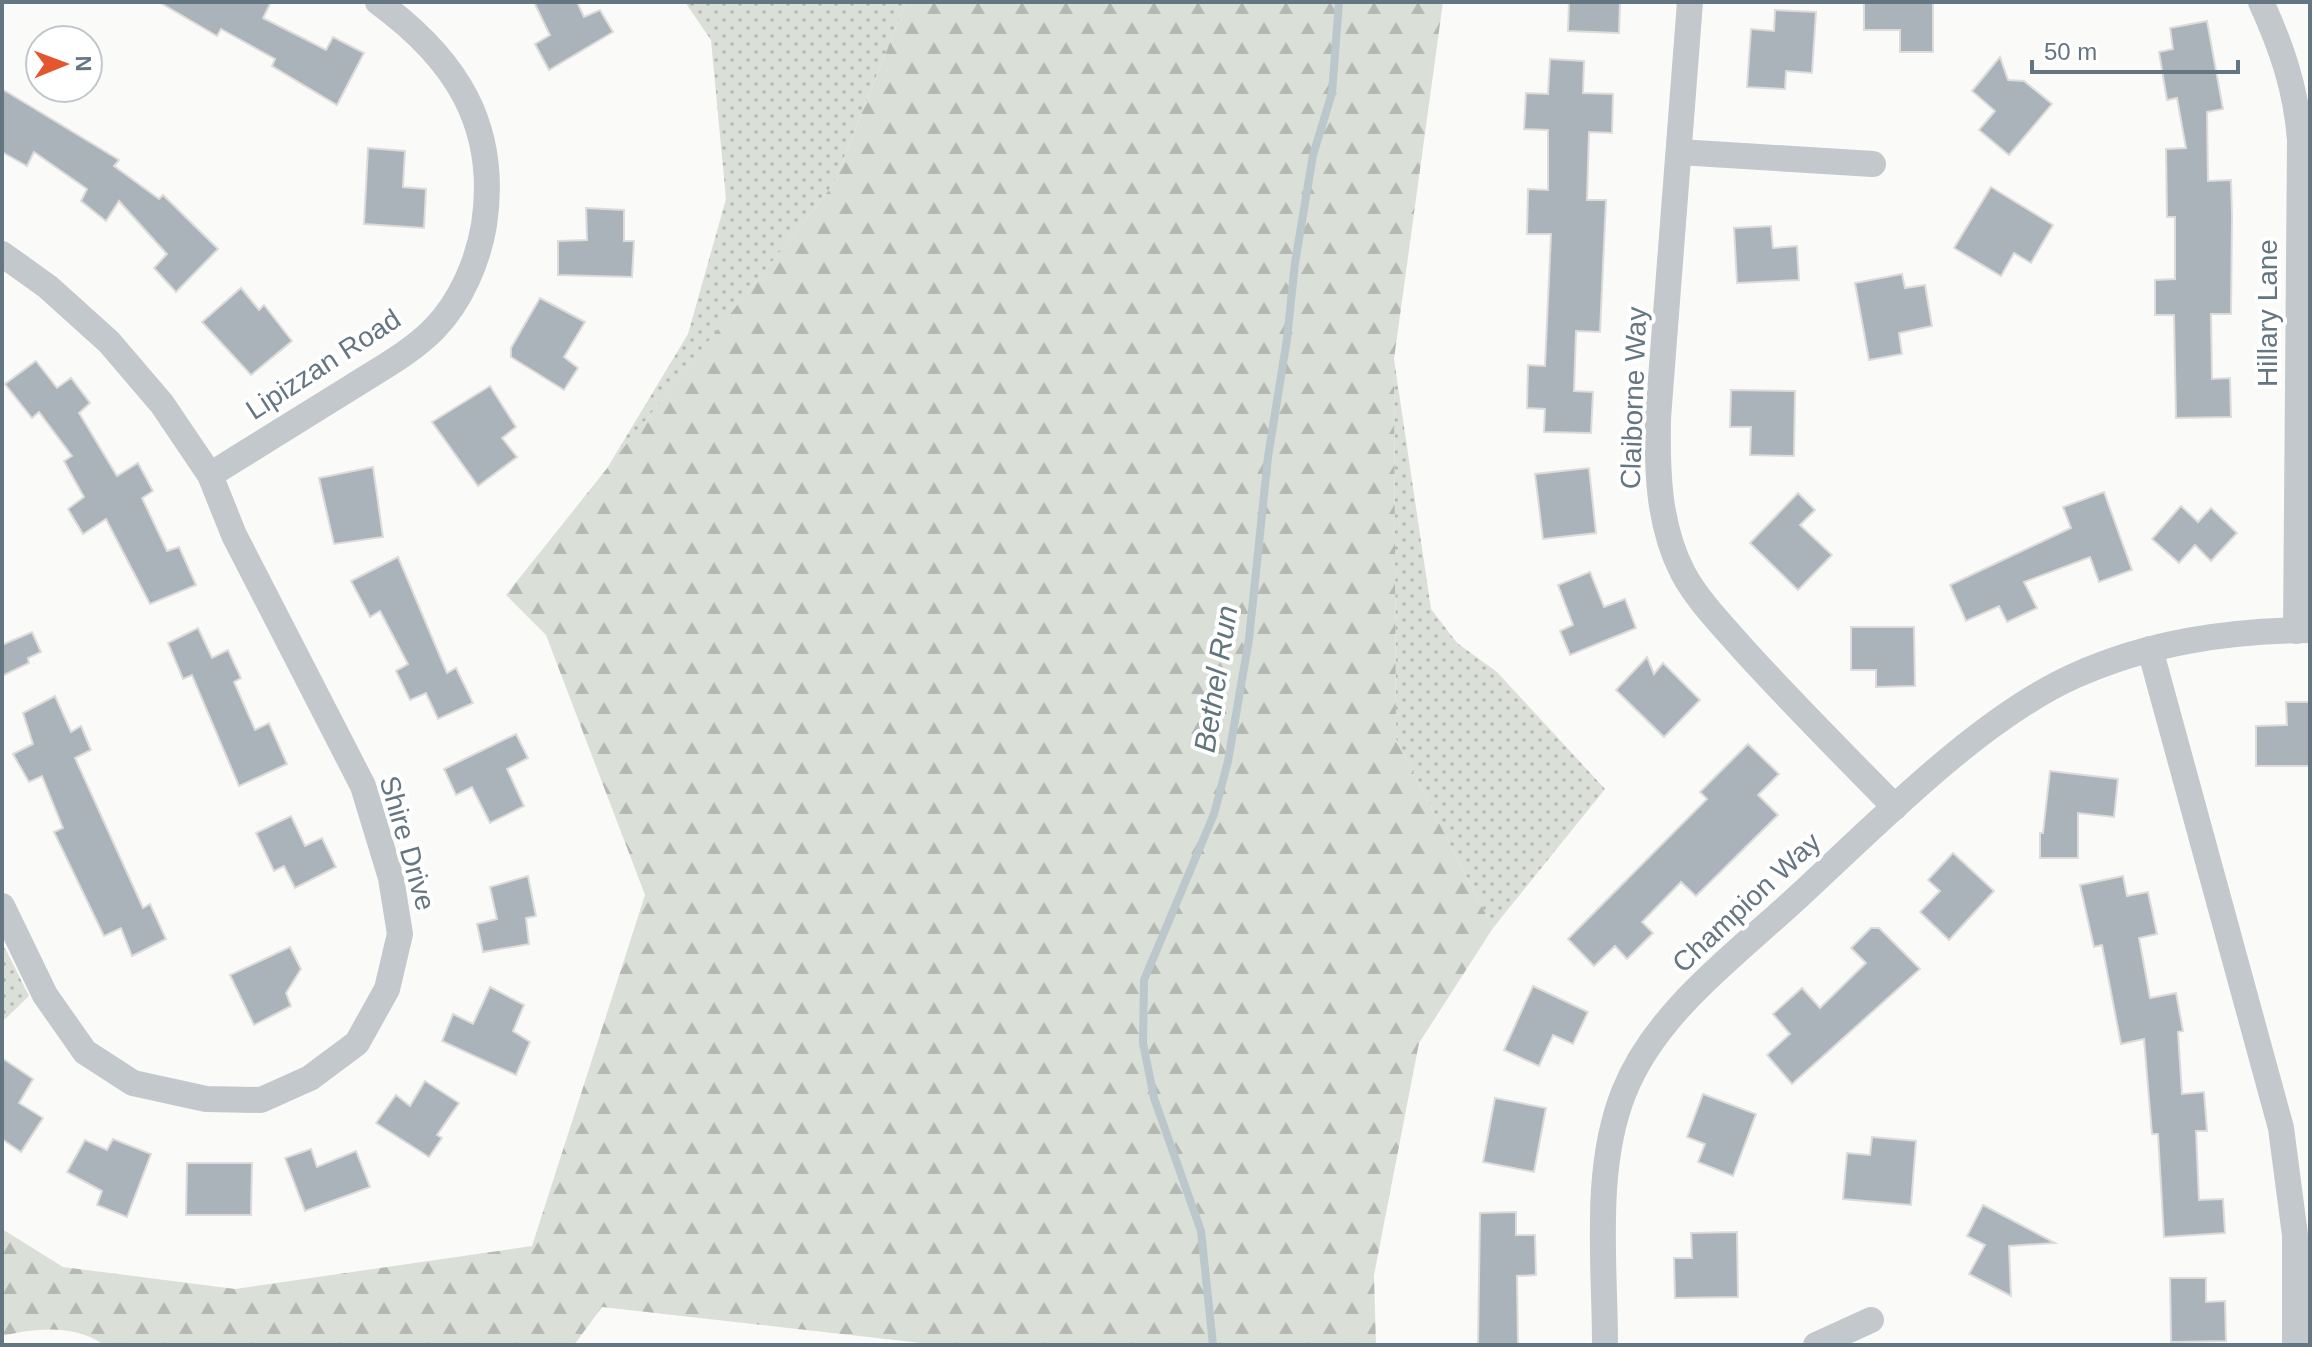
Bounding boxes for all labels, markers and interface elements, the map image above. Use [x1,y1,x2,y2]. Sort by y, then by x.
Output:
north arrow [24,24,104,104]
scale bar [2032,24,2238,74]
text: 50 m [2044,38,2097,65]
text: N [71,55,96,72]
street label: Hillary Lane [2252,239,2283,387]
street label: Lipizzan Road [240,303,406,426]
street label: Claiborne Way [1615,306,1652,490]
water label: Bethel Run [1188,603,1243,755]
street label: Shire Drive [374,772,442,914]
street label: Champion Way [1666,826,1827,979]

